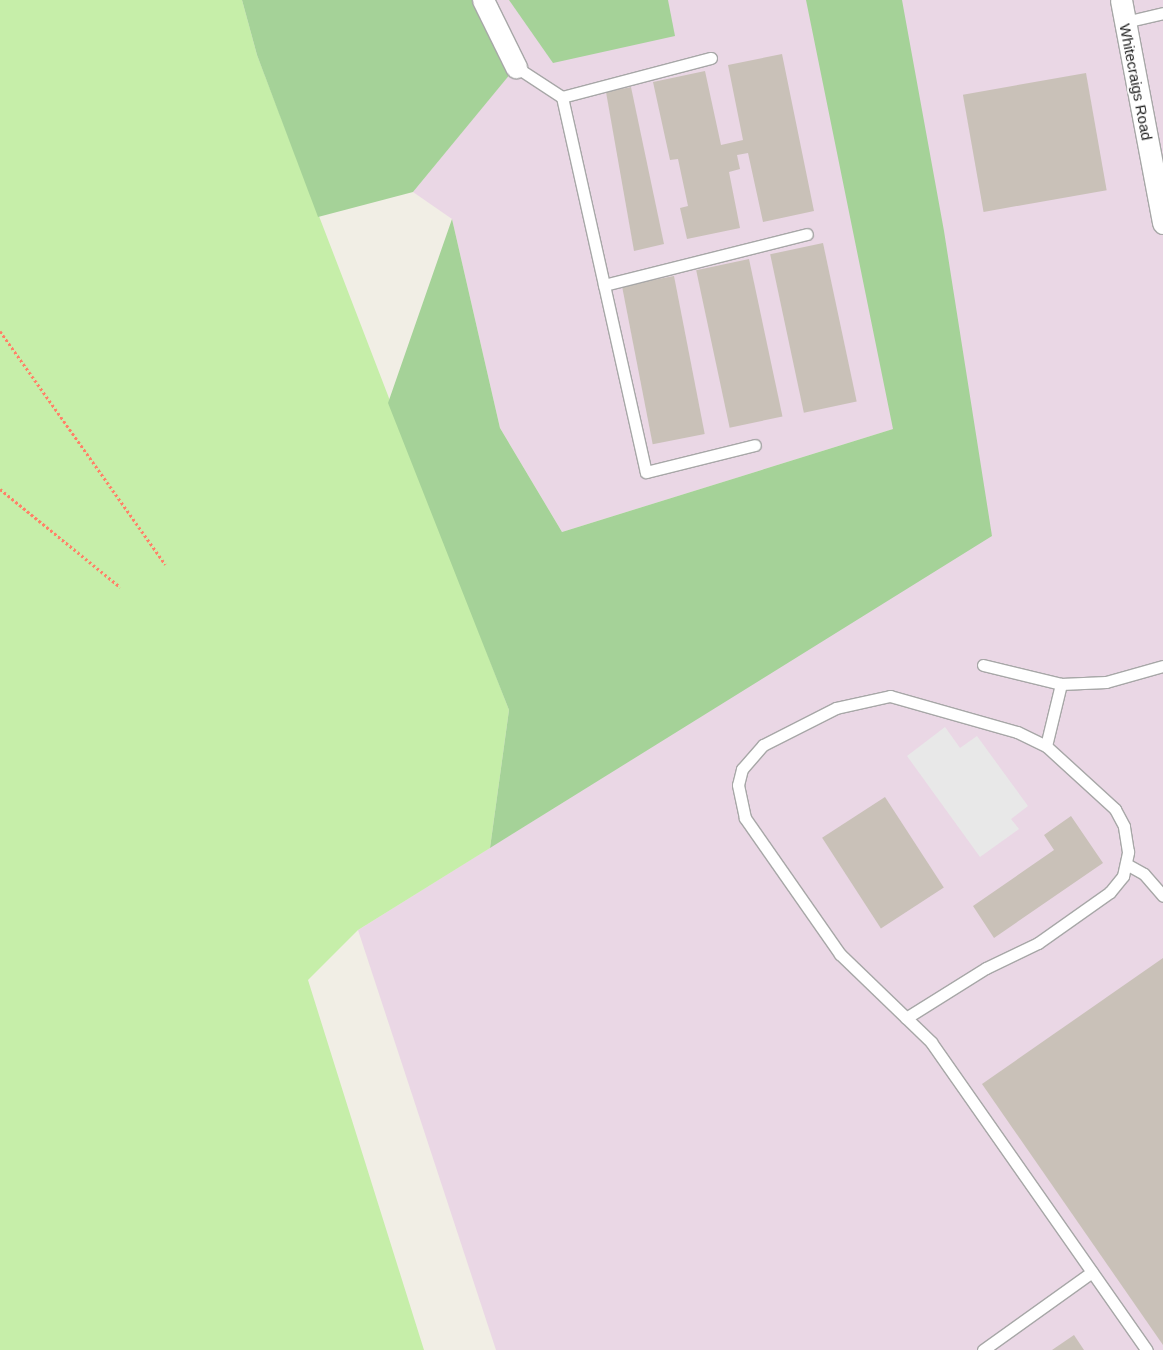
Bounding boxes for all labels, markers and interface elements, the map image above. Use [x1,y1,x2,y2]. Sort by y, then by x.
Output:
street label: Whitecraigs Road [1116,22,1156,142]

